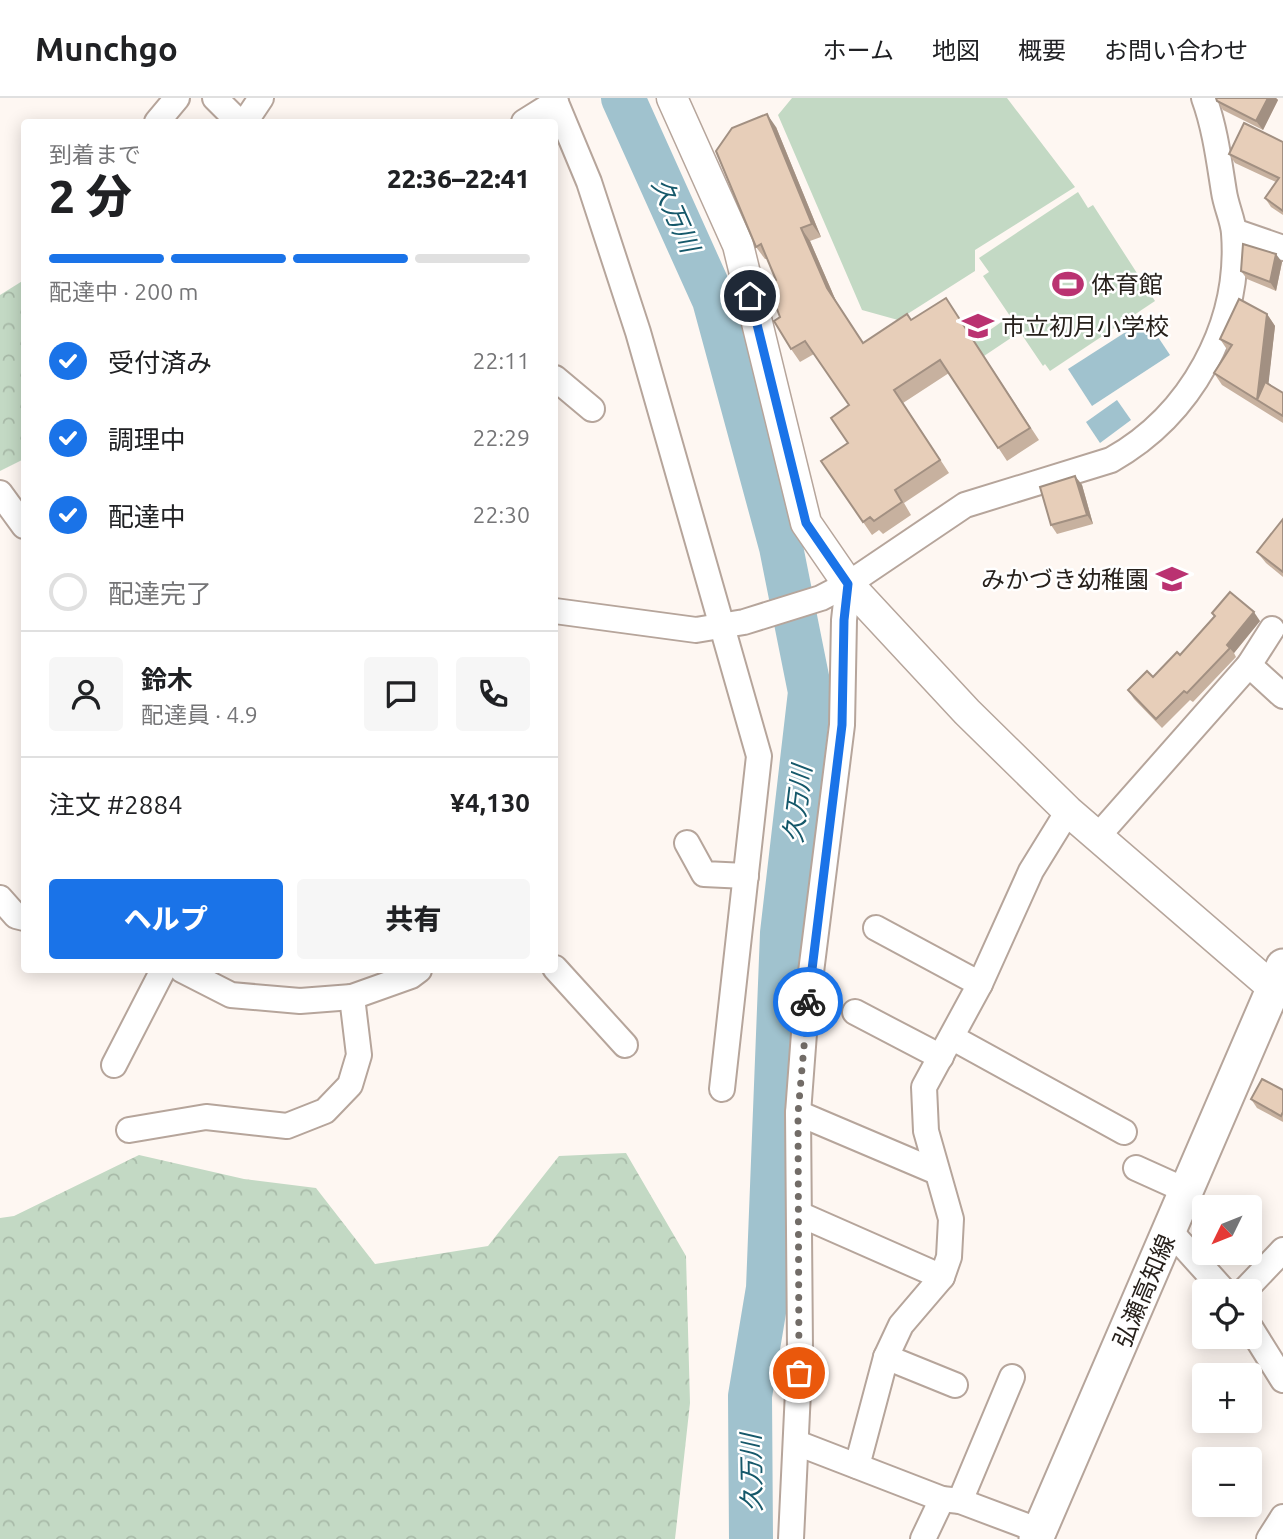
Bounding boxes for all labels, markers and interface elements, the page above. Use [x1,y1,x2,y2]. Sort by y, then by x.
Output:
text: Munchgo [35,30,178,67]
text: ホーム [823,37,894,64]
text: 地図 [932,37,980,64]
text: 概要 [1018,37,1066,64]
text: お問い合わせ [1104,37,1248,64]
text: 到着まで [49,142,141,167]
text: 22:36–22:41 [387,164,530,193]
text: 2 分 [49,170,132,222]
water label: 久万川 [647,173,706,259]
pin [720,266,780,326]
sports icon: 体育館 [1051,267,1085,301]
place label: 体育館 [1091,271,1163,298]
icon: home [731,277,769,315]
text: 配達中 · 200 m [49,279,198,304]
school or university icon: 市立初月小学校 [961,309,995,343]
place label: 市立初月小学校 [1001,313,1169,340]
icon: check [49,342,87,380]
text: 受付済み [108,348,212,377]
text: 22:11 [472,348,530,373]
icon: check [49,419,87,457]
text: 調理中 [108,425,186,454]
text: 22:29 [472,425,530,450]
icon: check [49,496,87,534]
text: 配達中 [108,502,186,531]
text: 22:30 [472,502,530,527]
school or university icon: みかづき幼稚園 [1155,562,1189,596]
place label: みかづき幼稚園 [981,566,1149,593]
text: 配達完了 [108,579,212,608]
button: person [49,657,123,731]
button: chat [364,657,438,731]
button: phone [456,657,530,731]
text: 鈴木 [141,665,193,694]
text: 配達員 · 4.9 [141,702,258,727]
water label: 久万川 [778,761,817,844]
text: ¥4,130 [450,788,530,817]
text: 注文 #2884 [49,790,183,819]
button: ヘルプ [49,879,283,959]
button: 共有 [297,879,530,959]
courier [773,967,843,1037]
icon: bike [789,983,827,1021]
north arrow [1192,1195,1262,1265]
map controls [1192,1195,1262,1517]
street label: 弘瀬高知線 [1108,1230,1180,1352]
button: locate [1192,1279,1262,1349]
pin [769,1343,829,1403]
icon: bag [780,1354,818,1392]
button: + [1192,1363,1262,1433]
water label: 久万川 [736,1431,766,1512]
button: − [1192,1447,1262,1517]

